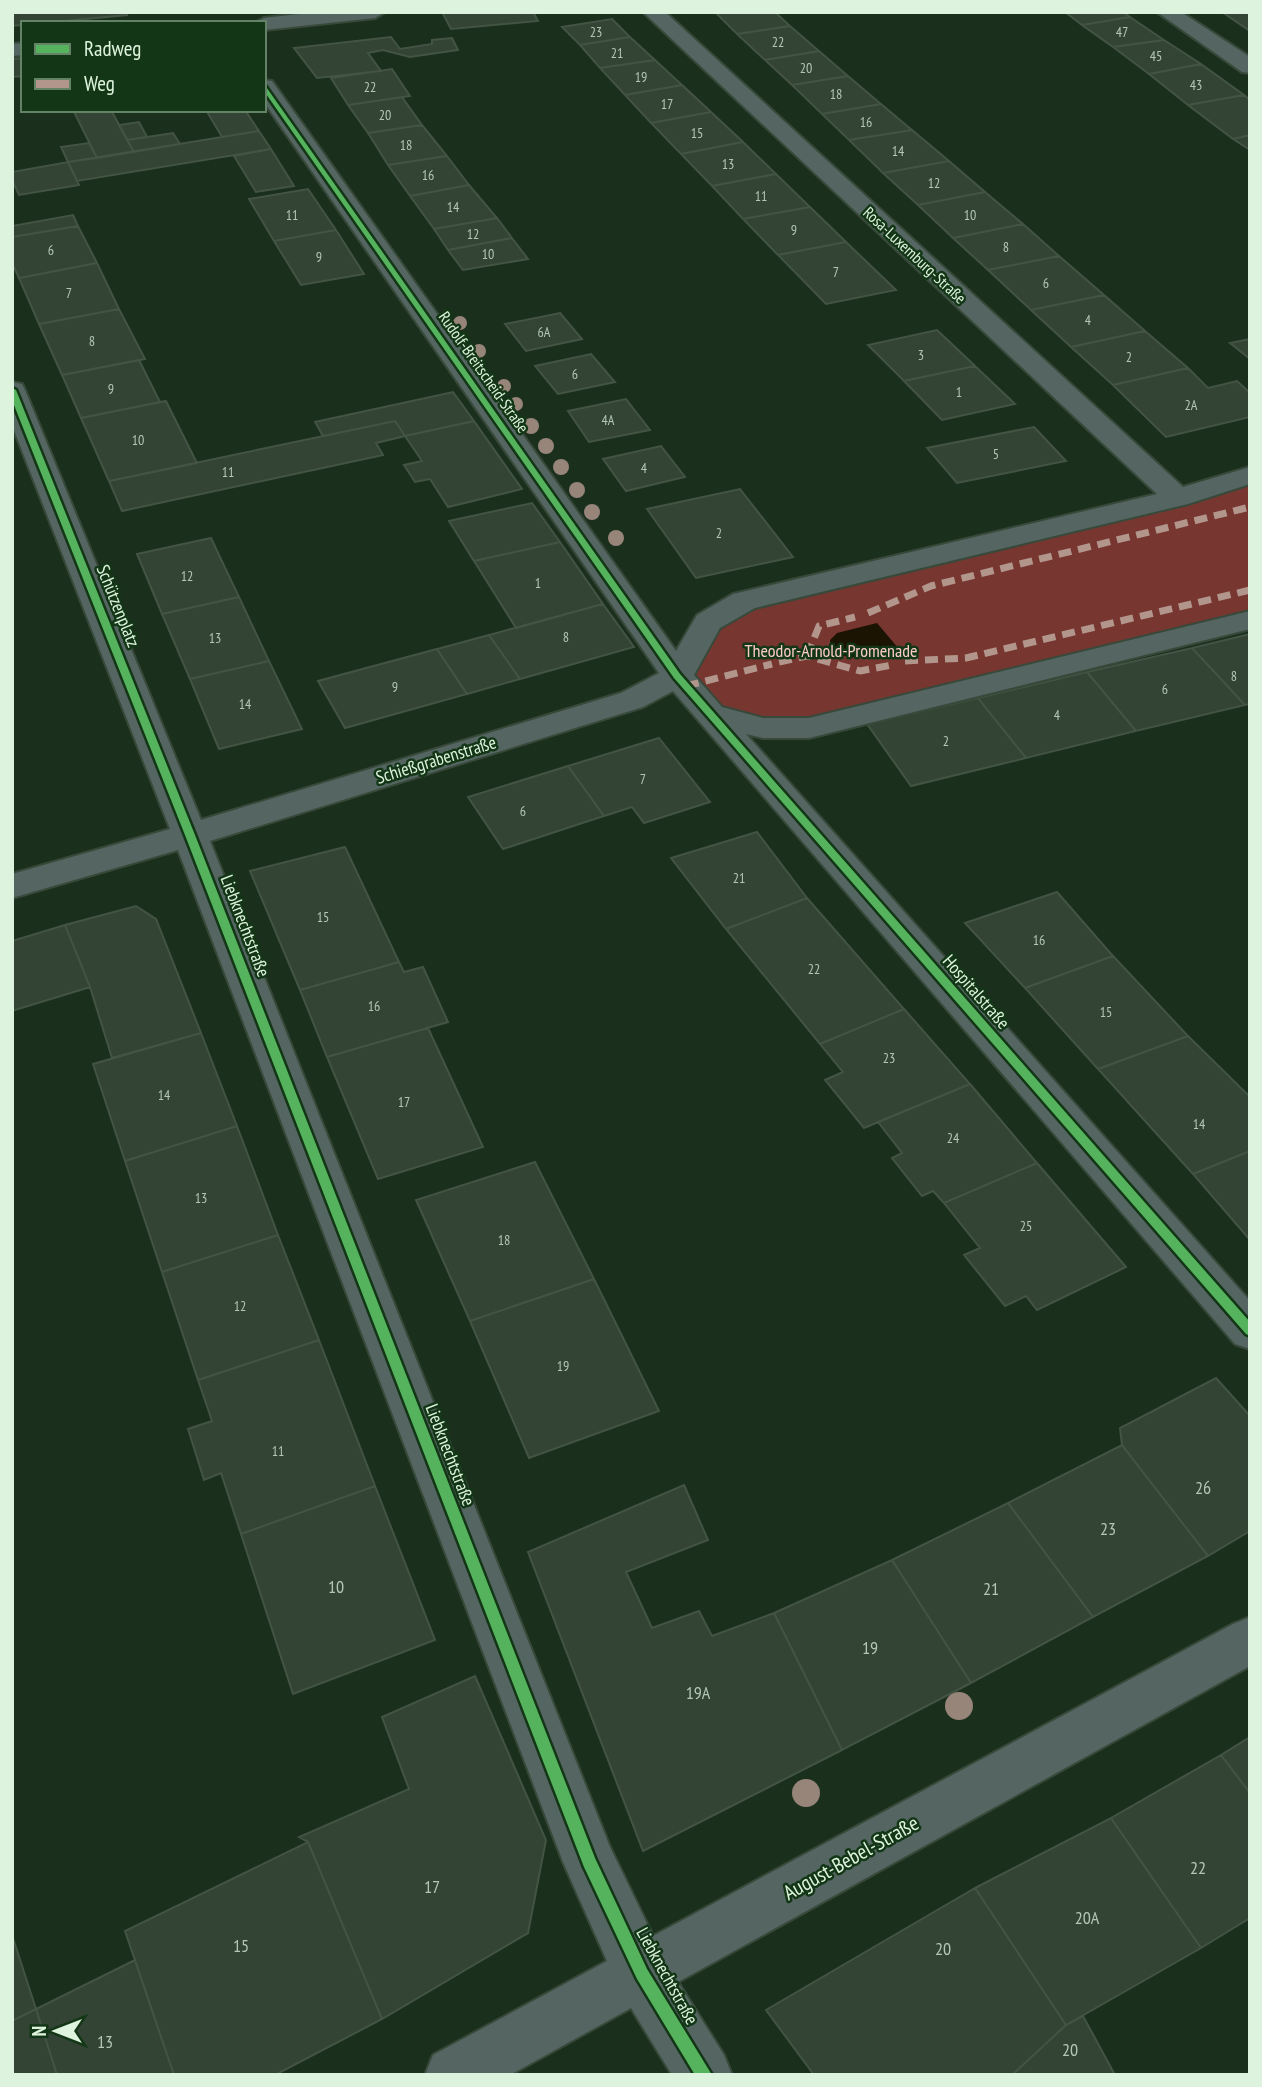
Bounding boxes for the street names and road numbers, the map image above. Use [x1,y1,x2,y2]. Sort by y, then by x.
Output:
street label: Rosa-Luxemburg-Straße [859,202,971,308]
street label: Rudolf-Breitscheid-Straße [435,307,533,437]
street label: Schützenplatz [91,561,145,650]
street label: Schießgrabenstraße [373,730,499,789]
street label: Liebknechtstraße [215,872,275,980]
street label: Hospitalstraße [938,950,1015,1034]
street label: Liebknechtstraße [420,1401,480,1509]
street label: August-Bebel-Straße [778,1809,923,1906]
street label: Liebknechtstraße [631,1923,704,2028]

